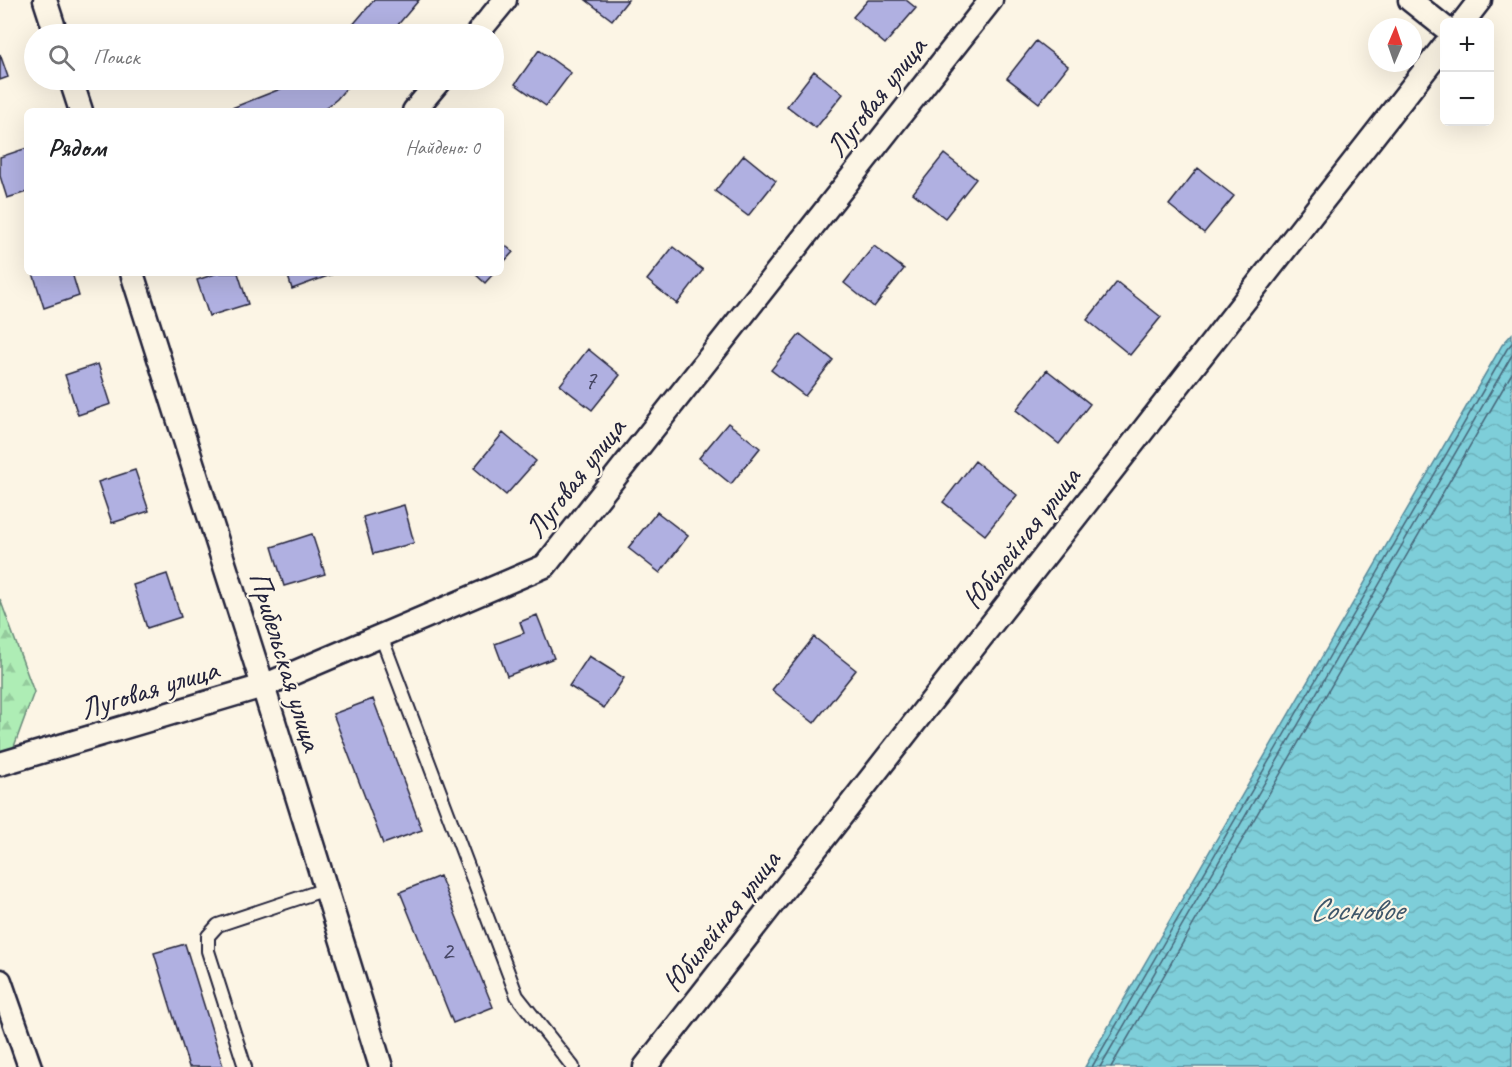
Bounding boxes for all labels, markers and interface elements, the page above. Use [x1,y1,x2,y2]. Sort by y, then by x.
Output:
north arrow [1368,18,1422,72]
map controls [1440,18,1494,126]
button: + [1440,18,1494,72]
search box [24,24,504,90]
street label: Луговая улица [817,28,936,165]
icon: search [45,41,78,74]
text: Поиск [93,43,139,71]
button: − [1440,72,1494,126]
text: Рядом [48,131,106,164]
text: Найдено: 0 [405,135,480,160]
house number: 7 [584,363,598,397]
street label: Луговая улица [516,409,635,546]
street label: Юбилейная улица [954,458,1090,617]
street label: Прибельская улица [241,567,332,757]
street label: Луговая улица [75,649,225,728]
street label: Юбилейная улица [654,841,790,1000]
water label: Сосновое [1309,889,1407,930]
house number: 2 [441,933,455,967]

